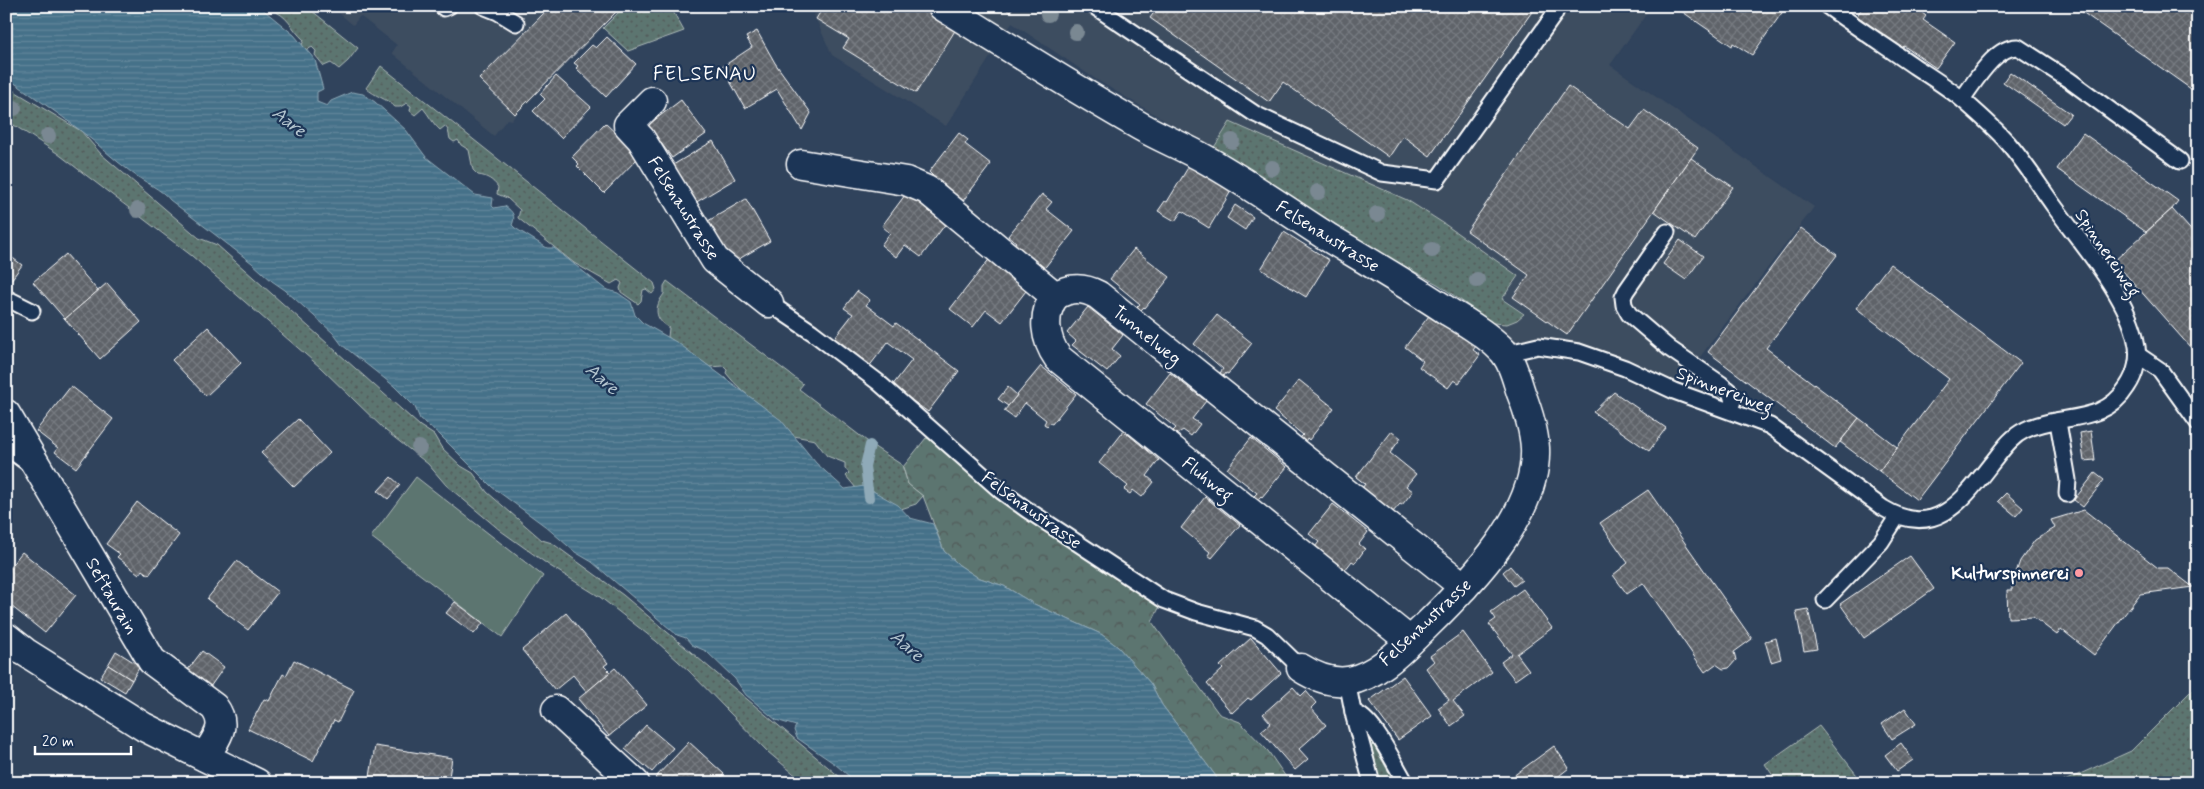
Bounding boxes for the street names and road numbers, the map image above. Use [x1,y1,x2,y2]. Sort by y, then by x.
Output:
street label: Felsenaustrasse [642,152,725,265]
street label: Felsenaustrasse [1271,195,1384,278]
street label: Spinnereiweg [2067,205,2146,304]
street label: Tunnelweg [1106,301,1186,372]
street label: Spinnereiweg [1672,361,1777,422]
street label: Fluhweg [1175,452,1238,509]
street label: Felsenaustrasse [976,466,1086,555]
street label: Seftaurain [79,554,143,639]
street label: Felsenaustrasse [1374,574,1477,672]

